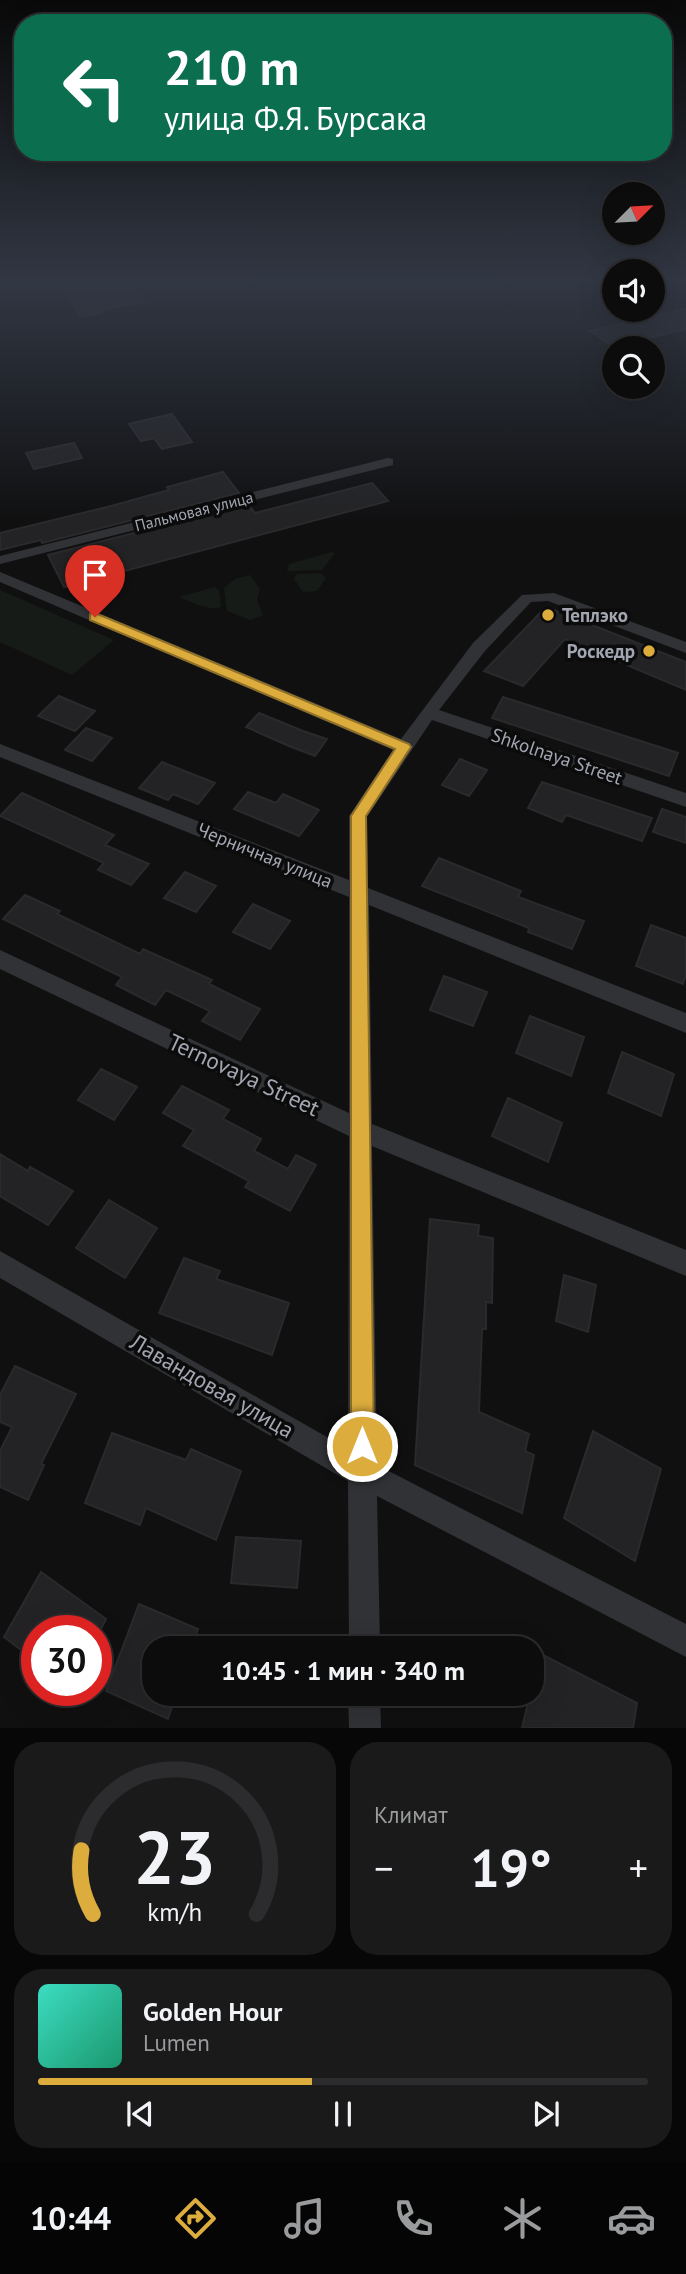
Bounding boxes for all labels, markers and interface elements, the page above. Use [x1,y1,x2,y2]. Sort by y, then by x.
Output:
text: 210 m [164,35,299,99]
icon: left [49,42,140,133]
text: улица Ф.Я. Бурсака [164,97,427,139]
north arrow [602,182,665,245]
map controls [602,182,665,399]
button: sound [602,259,665,322]
button: search [602,336,665,399]
street label: Пальмовая улица [133,487,255,535]
pin [65,545,125,617]
icon: arrive [76,556,114,594]
place label: Теплэко [562,603,628,627]
marker: Теплэко [540,607,556,623]
place label: Роскедр [567,639,635,663]
marker: Роскедр [641,643,657,659]
street label: Shkolnaya Street [488,722,626,790]
street label: Черничная улица [194,817,336,893]
street label: Ternovaya Street [164,1027,325,1122]
street label: Лавандовая улица [124,1326,299,1444]
position arrow [325,1409,399,1483]
speed limit sign: 30 [21,1615,112,1706]
text: 10:45 · 1 мин · 340 m [221,1654,465,1687]
text: Климат [374,1800,448,1829]
text: 23 [134,1811,216,1905]
text: 19° [470,1834,552,1901]
text: − [374,1843,393,1892]
text: + [629,1843,648,1892]
text: km/h [148,1896,202,1928]
text: Golden Hour [143,1995,282,2028]
text: Lumen [143,2028,210,2057]
icon: previous [121,2095,159,2133]
icon: pause [324,2095,362,2133]
icon: next [527,2095,565,2133]
icon: directions [171,2194,220,2243]
icon: music [280,2194,329,2243]
icon: phone [389,2194,438,2243]
icon: climate [498,2194,547,2243]
icon: car [607,2194,656,2243]
text: 10:44 [30,2197,111,2239]

